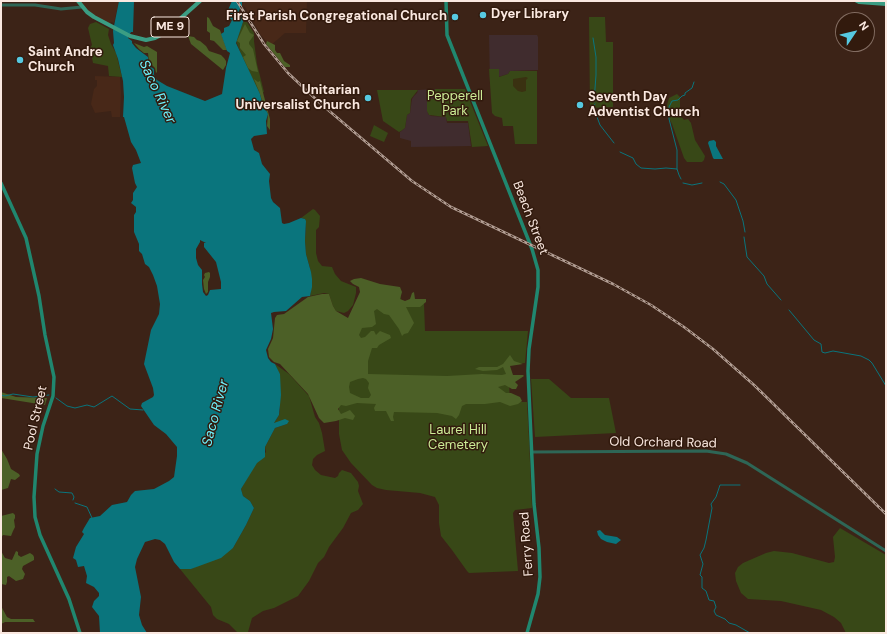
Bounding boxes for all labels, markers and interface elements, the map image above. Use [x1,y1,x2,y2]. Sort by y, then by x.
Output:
place label: Dyer Library [491,7,569,23]
place label: First Parish Congregational Church [226,9,447,25]
marker: Dyer Library [478,10,488,20]
marker: First Parish Congregational Church [450,12,460,22]
north arrow [835,12,875,52]
road number: ME 9 [151,17,189,37]
text: N [856,18,872,33]
place label: Saint Andre Church [28,45,103,76]
marker: Saint Andre Church [15,55,25,65]
water label: Saco River [135,57,179,127]
place label: Unitarian Universalist Church [236,83,360,114]
park label: Pepperell Park [427,89,483,120]
place label: Seventh Day Adventist Church [588,90,700,121]
marker: Unitarian Universalist Church [363,93,373,103]
marker: Seventh Day Adventist Church [575,100,585,110]
street label: Beach Street [509,179,551,257]
water label: Saco River [199,378,233,448]
street label: Pool Street [21,384,51,452]
park label: Laurel Hill Cemetery [428,423,488,454]
street label: Old Orchard Road [609,434,717,452]
street label: Ferry Road [517,511,537,577]

